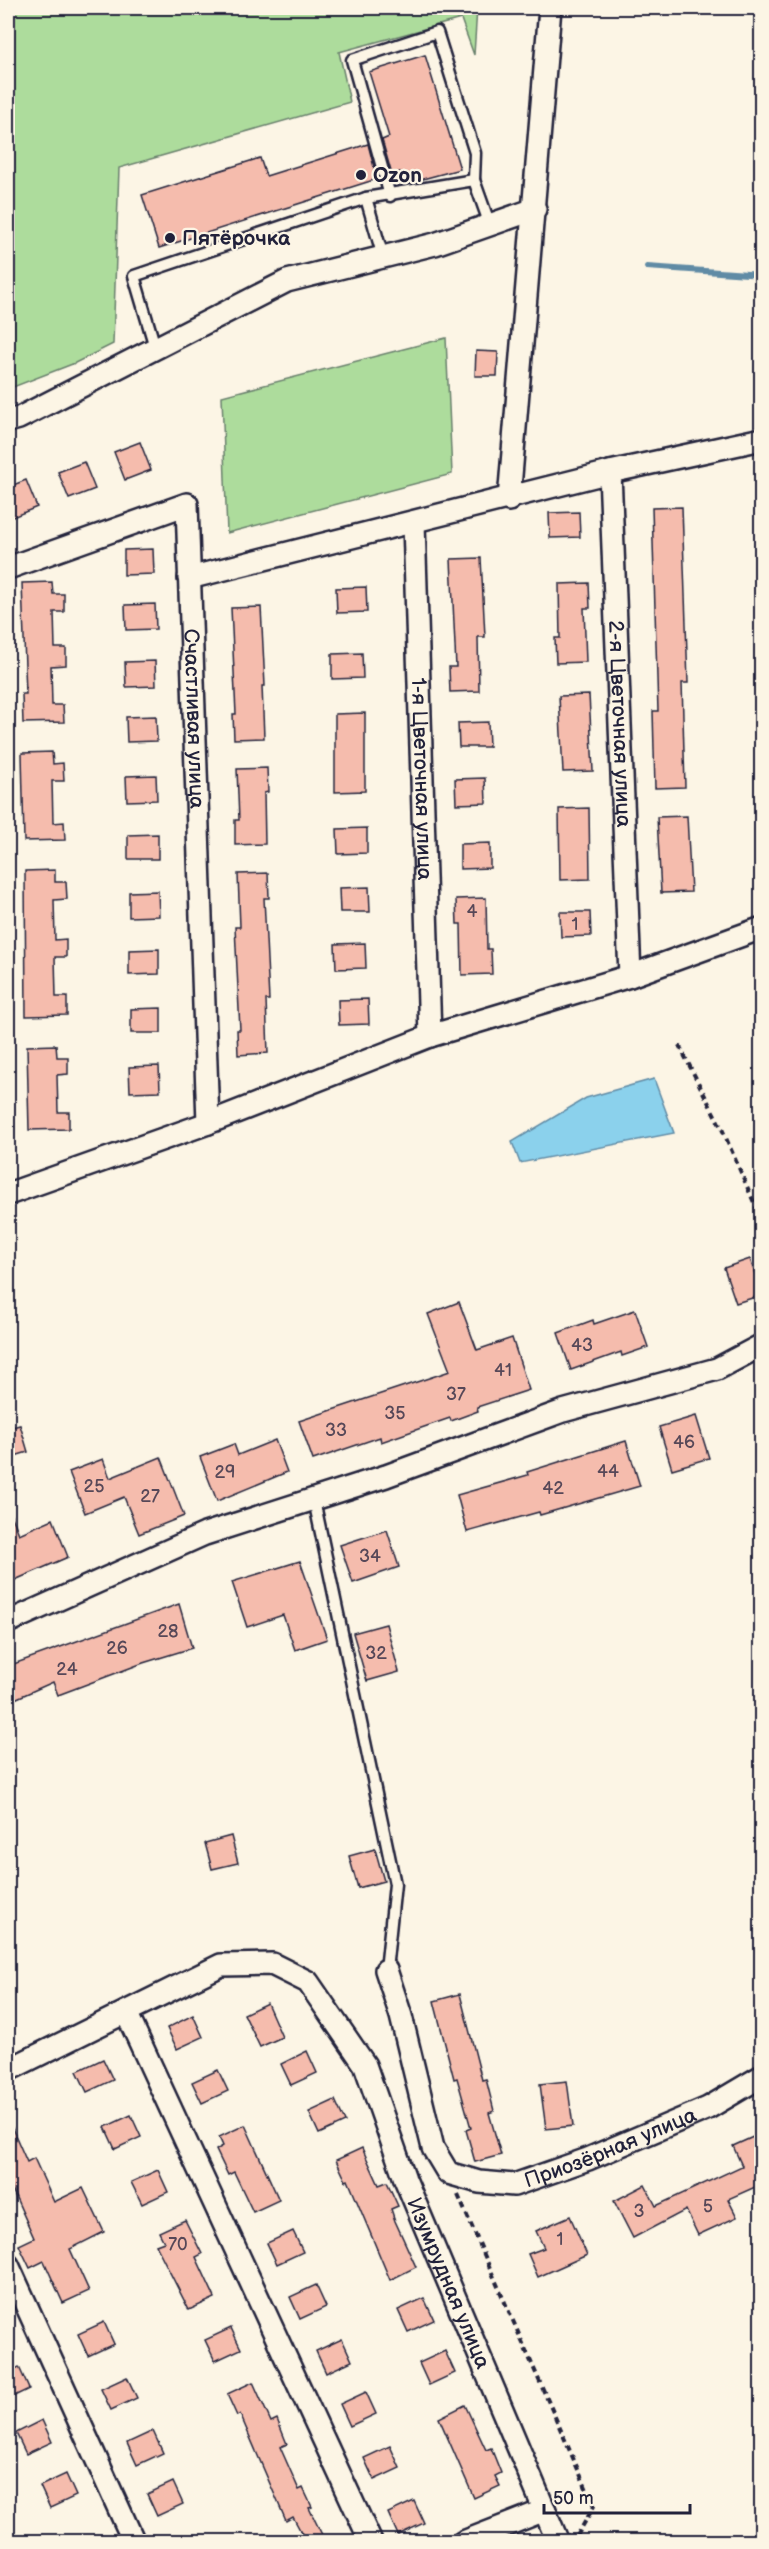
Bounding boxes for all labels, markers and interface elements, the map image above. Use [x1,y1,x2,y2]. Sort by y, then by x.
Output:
place label: Ozon [373,163,422,188]
marker: Ozon [354,168,368,182]
place label: Пятёрочка [182,226,291,251]
marker: Пятёрочка [163,231,177,245]
street label: 2-я Цветочная улица [603,620,636,828]
street label: Счастливая улица [178,628,209,810]
street label: 1-я Цветочная улица [406,677,437,881]
house number: 4 [467,901,478,922]
house number: 1 [572,914,578,935]
house number: 43 [571,1335,593,1356]
house number: 41 [494,1360,512,1381]
house number: 37 [446,1384,466,1405]
house number: 35 [384,1403,406,1424]
house number: 33 [325,1420,347,1441]
house number: 46 [673,1432,695,1453]
house number: 44 [597,1461,619,1482]
house number: 29 [214,1462,236,1483]
house number: 25 [84,1476,104,1497]
house number: 42 [542,1478,564,1499]
house number: 27 [140,1486,160,1507]
house number: 34 [359,1546,381,1567]
house number: 28 [157,1621,179,1642]
house number: 26 [106,1638,128,1659]
house number: 32 [365,1643,387,1664]
house number: 24 [56,1659,78,1680]
street label: Приозёрная улица [521,2102,701,2193]
street label: Изумрудная улица [401,2194,496,2373]
house number: 5 [703,2196,713,2217]
house number: 3 [633,2201,645,2222]
house number: 1 [557,2229,563,2250]
house number: 70 [168,2234,188,2255]
scale bar [544,2477,690,2515]
text: 50 m [553,2488,594,2509]

